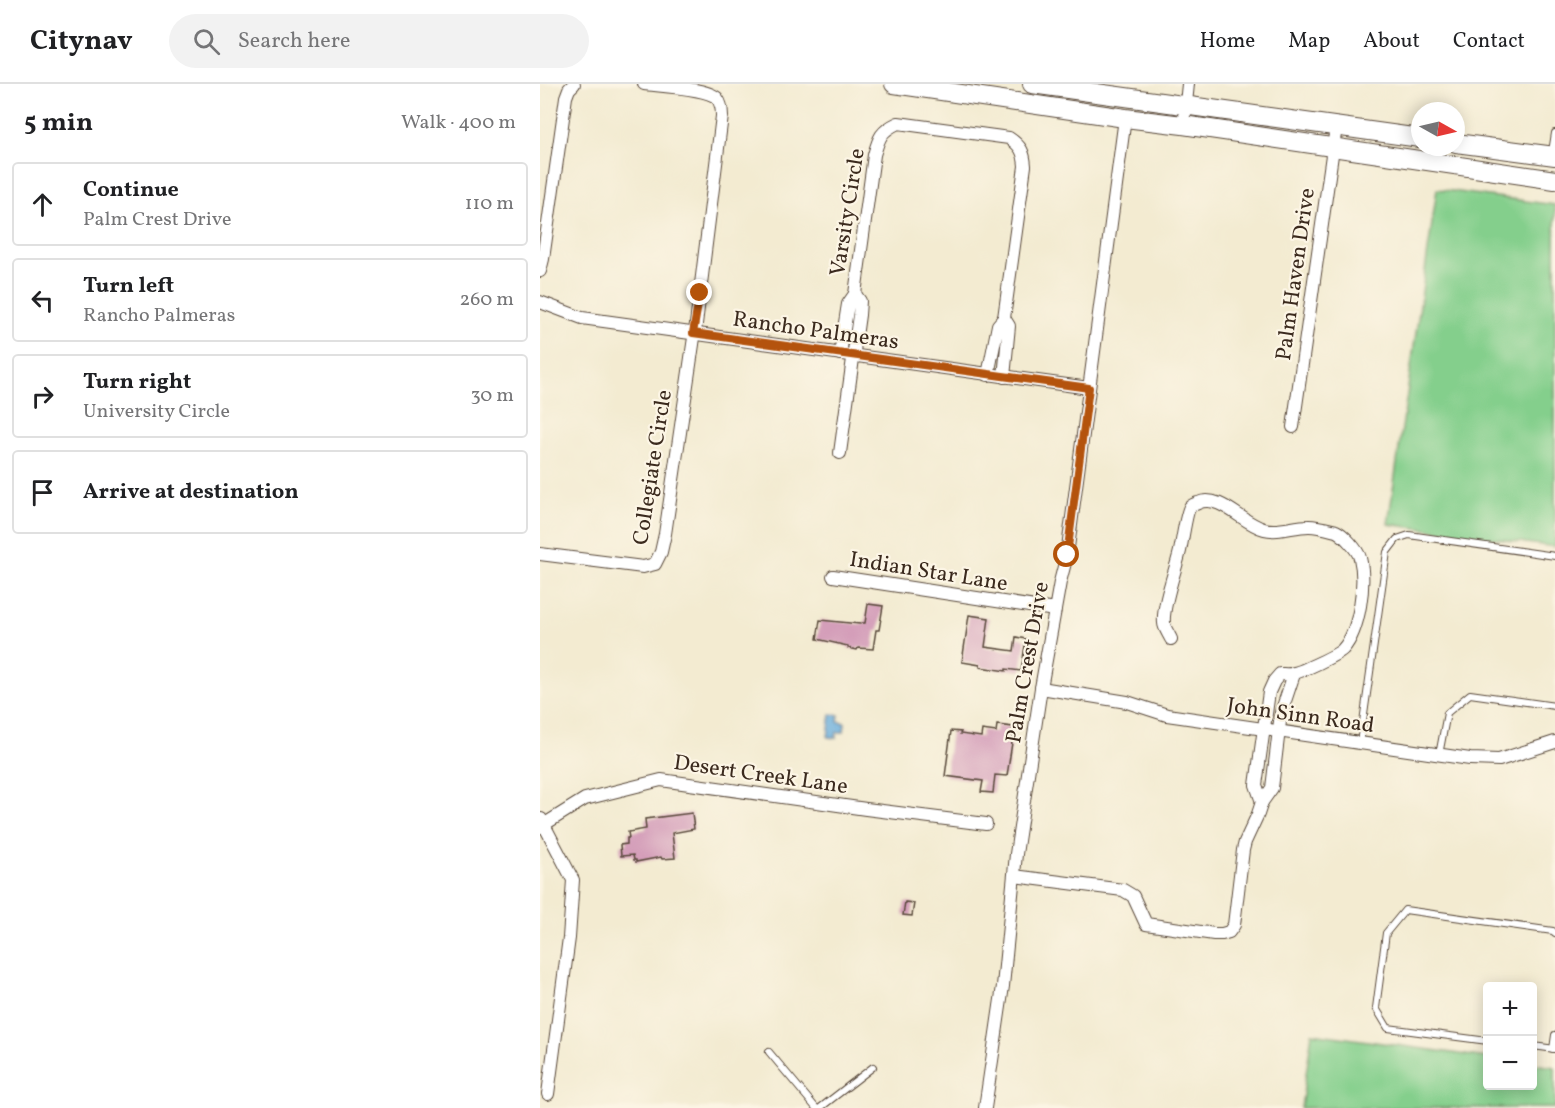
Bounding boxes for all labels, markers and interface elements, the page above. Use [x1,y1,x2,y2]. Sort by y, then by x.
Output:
search box [169,14,589,68]
text: Citynav [30,22,133,61]
icon: search [190,25,223,58]
text: Search here [238,26,350,57]
text: Home [1200,27,1255,56]
text: Map [1288,27,1330,56]
text: About [1363,27,1420,56]
text: Contact [1453,27,1525,56]
north arrow [1411,102,1465,156]
text: 5 min [24,105,93,141]
text: Walk · 400 m [401,109,516,137]
street label: Varsity Circle [823,146,874,279]
text: Continue [83,175,179,206]
street label: Palm Haven Drive [1269,186,1324,363]
icon: ahead [26,188,59,221]
text: 110 m [465,190,514,218]
text: Palm Crest Drive [83,206,232,234]
text: Turn left [83,271,174,302]
route end [686,279,712,305]
icon: left [26,284,59,317]
text: 260 m [459,286,514,314]
text: Rancho Palmeras [83,302,235,330]
street label: Rancho Palmeras [731,304,901,358]
text: Turn right [83,367,191,398]
icon: right [26,380,59,413]
text: 30 m [470,382,514,410]
street label: Collegiate Circle [626,388,681,547]
text: University Circle [83,398,230,426]
icon: arrive [26,476,59,509]
text: Arrive at destination [83,477,299,508]
route start [1053,541,1079,567]
street label: Indian Star Lane [847,545,1010,600]
street label: Palm Crest Drive [999,579,1058,746]
street label: John Sinn Road [1225,691,1376,742]
street label: Desert Creek Lane [672,748,850,803]
map controls [1483,982,1537,1090]
button: + [1483,982,1537,1036]
button: − [1483,1036,1537,1090]

